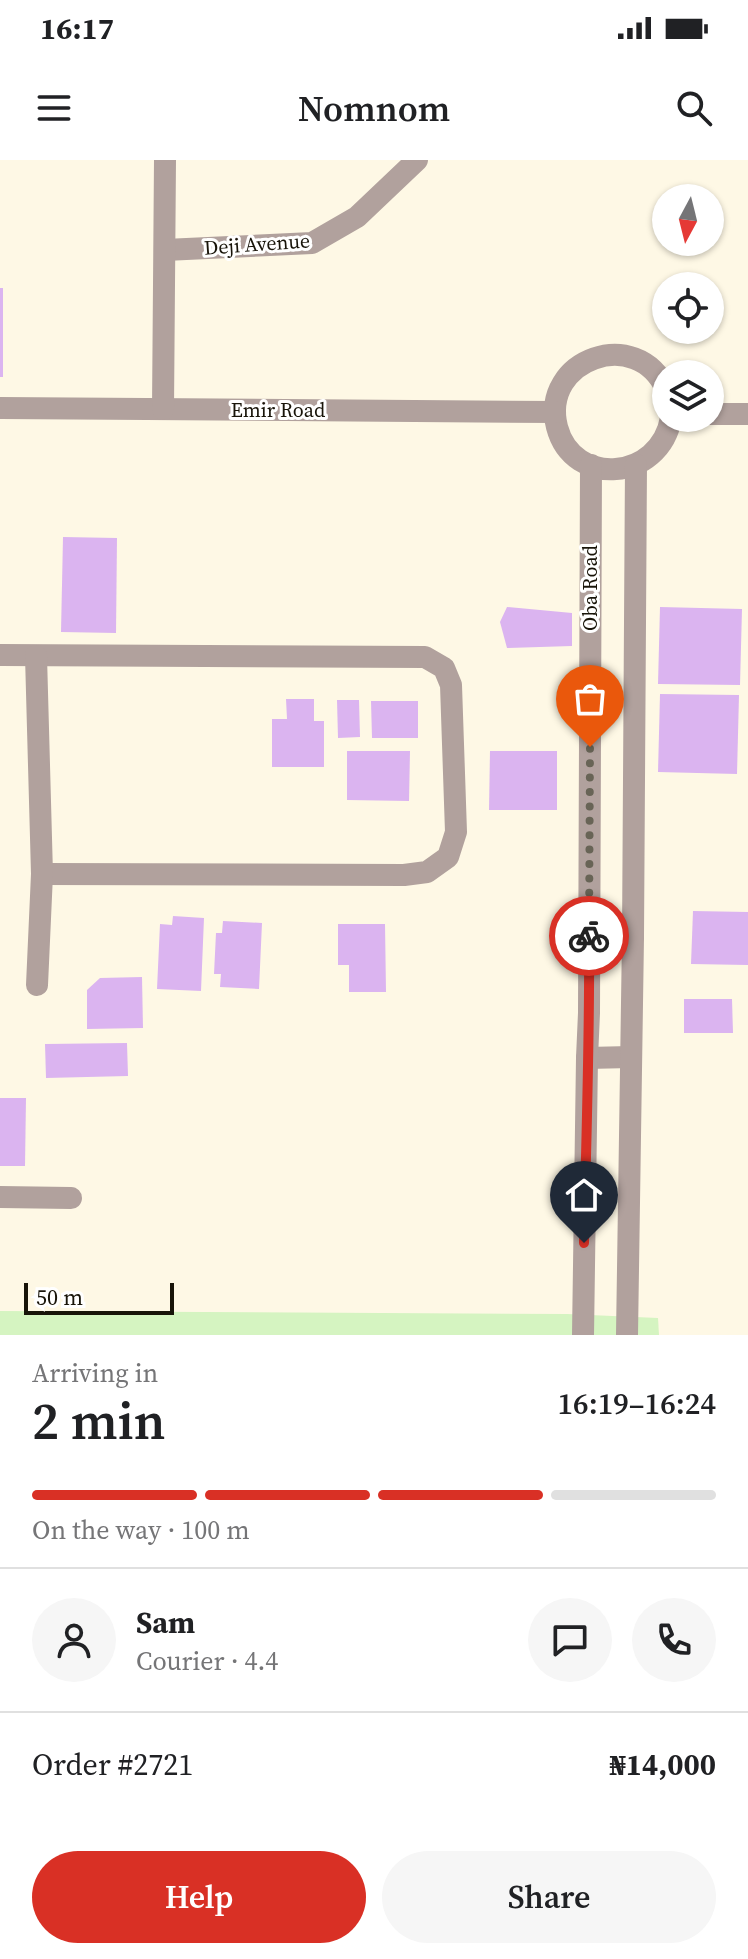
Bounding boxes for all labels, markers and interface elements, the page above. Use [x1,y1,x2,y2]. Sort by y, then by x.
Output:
text: 16:17 [40,8,114,49]
text: Nomnom [298,84,450,133]
icon: menu [32,86,76,130]
icon: search [672,86,716,130]
north arrow [652,184,724,256]
map controls [652,184,724,432]
street label: Deji Avenue [203,226,311,262]
button: locate [652,272,724,344]
button: layers [652,360,724,432]
street label: Emir Road [231,396,326,424]
street label: Oba Road [576,544,604,631]
pin [556,665,624,747]
icon: bag [568,677,612,721]
courier [549,896,629,976]
icon: bike [567,914,611,958]
pin [550,1161,618,1243]
icon: home [562,1173,606,1217]
scale bar [24,1279,174,1315]
text: 50 m [36,1282,83,1312]
text: Arriving in [32,1355,158,1391]
text: 16:19–16:24 [557,1383,716,1424]
text: 2 min [32,1385,165,1456]
text: On the way · 100 m [32,1512,250,1548]
button: person [32,1598,116,1682]
button: chat [528,1598,612,1682]
button: phone [632,1598,716,1682]
text: Sam [136,1602,195,1643]
text: Courier · 4.4 [136,1643,278,1679]
text: Order #2721 [32,1744,193,1785]
text: ₦14,000 [609,1744,716,1785]
button: Help [32,1851,366,1943]
button: Share [382,1851,716,1943]

